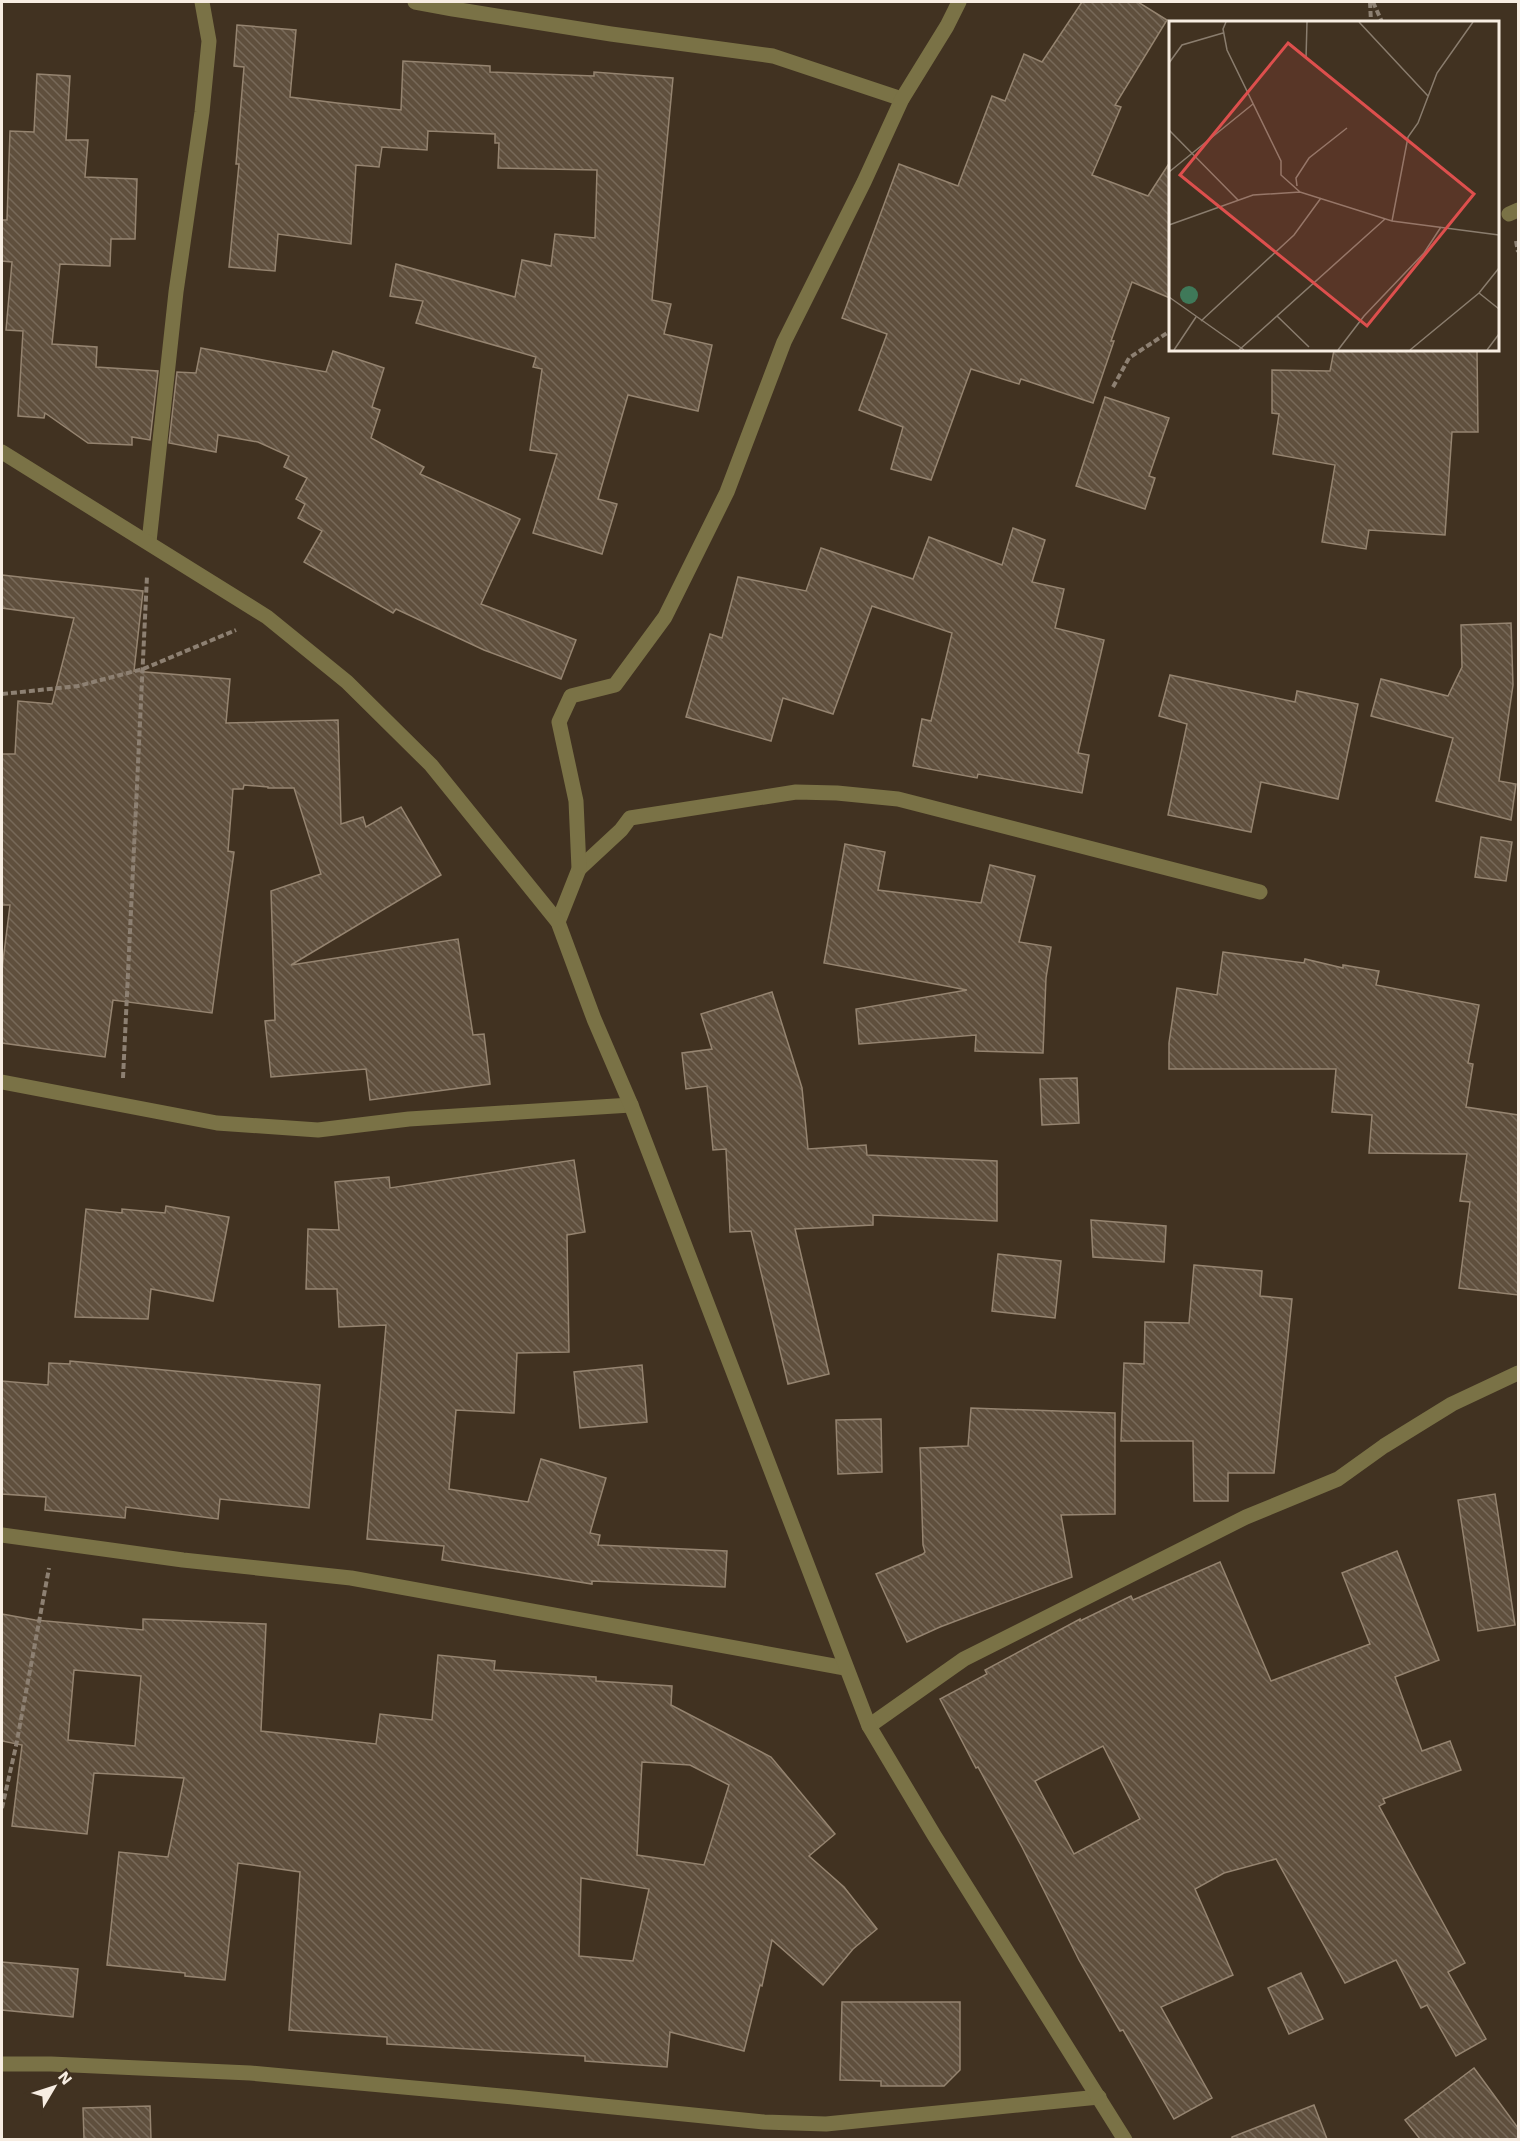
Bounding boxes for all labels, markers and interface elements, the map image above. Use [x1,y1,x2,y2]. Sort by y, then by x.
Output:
inset map [1169,21,1499,351]
north arrow [24,2057,84,2117]
text: N [54,2067,76,2088]

